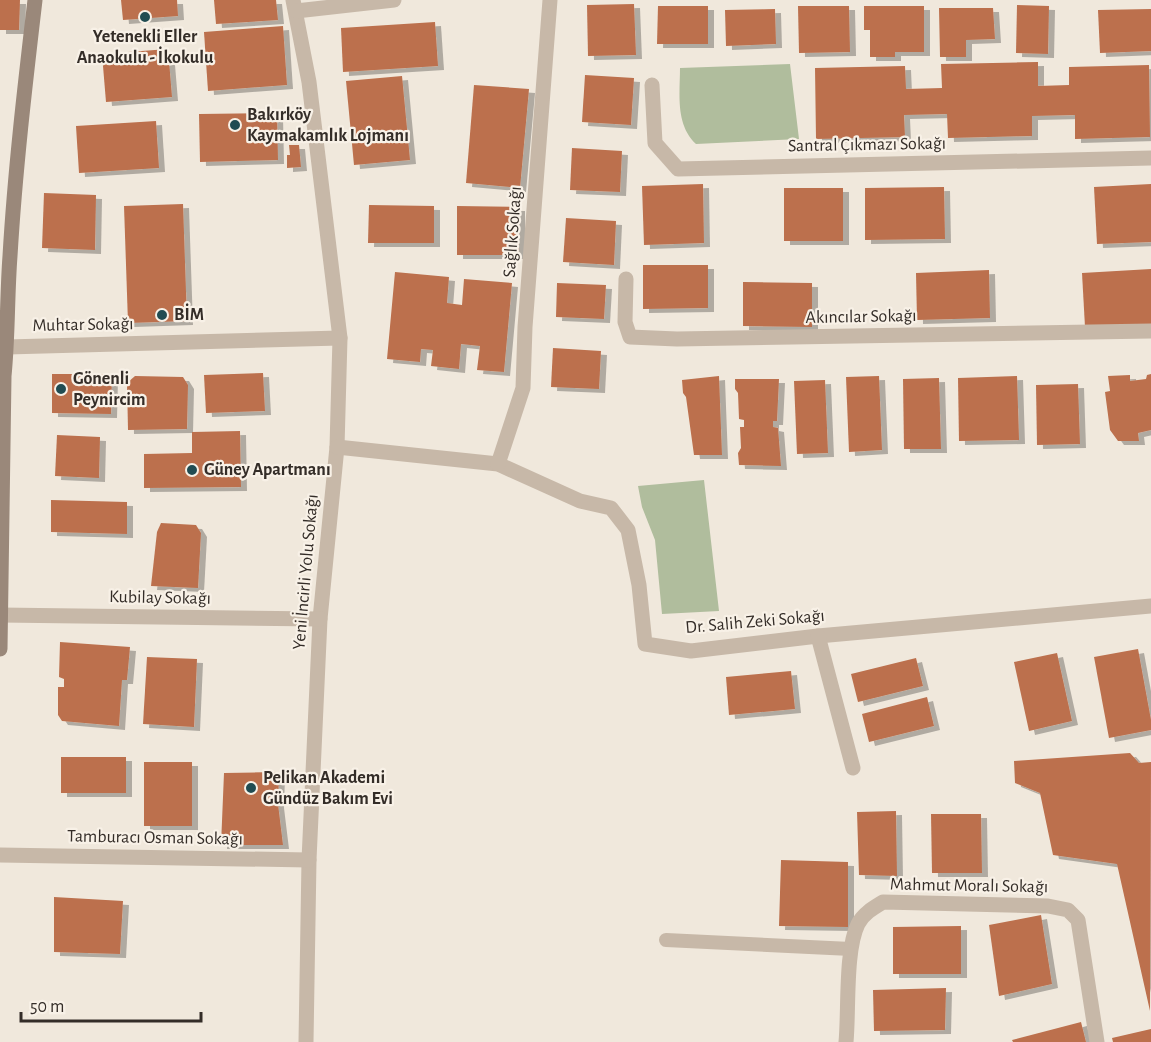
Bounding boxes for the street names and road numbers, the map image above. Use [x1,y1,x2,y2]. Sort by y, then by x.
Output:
street label: Santral Çıkmazı Sokağı [788,135,946,155]
street label: Sağlık Sokağı [501,186,525,278]
street label: Akıncılar Sokağı [805,307,917,327]
street label: Muhtar Sokağı [32,315,134,335]
street label: Yeni İncirli Yolu Sokağı [288,493,322,651]
street label: Kubilay Sokağı [109,588,211,608]
street label: Dr. Salih Zeki Sokağı [685,607,825,637]
street label: Tamburacı Osman Sokağı [67,827,243,849]
street label: Mahmut Moralı Sokağı [890,876,1048,896]

